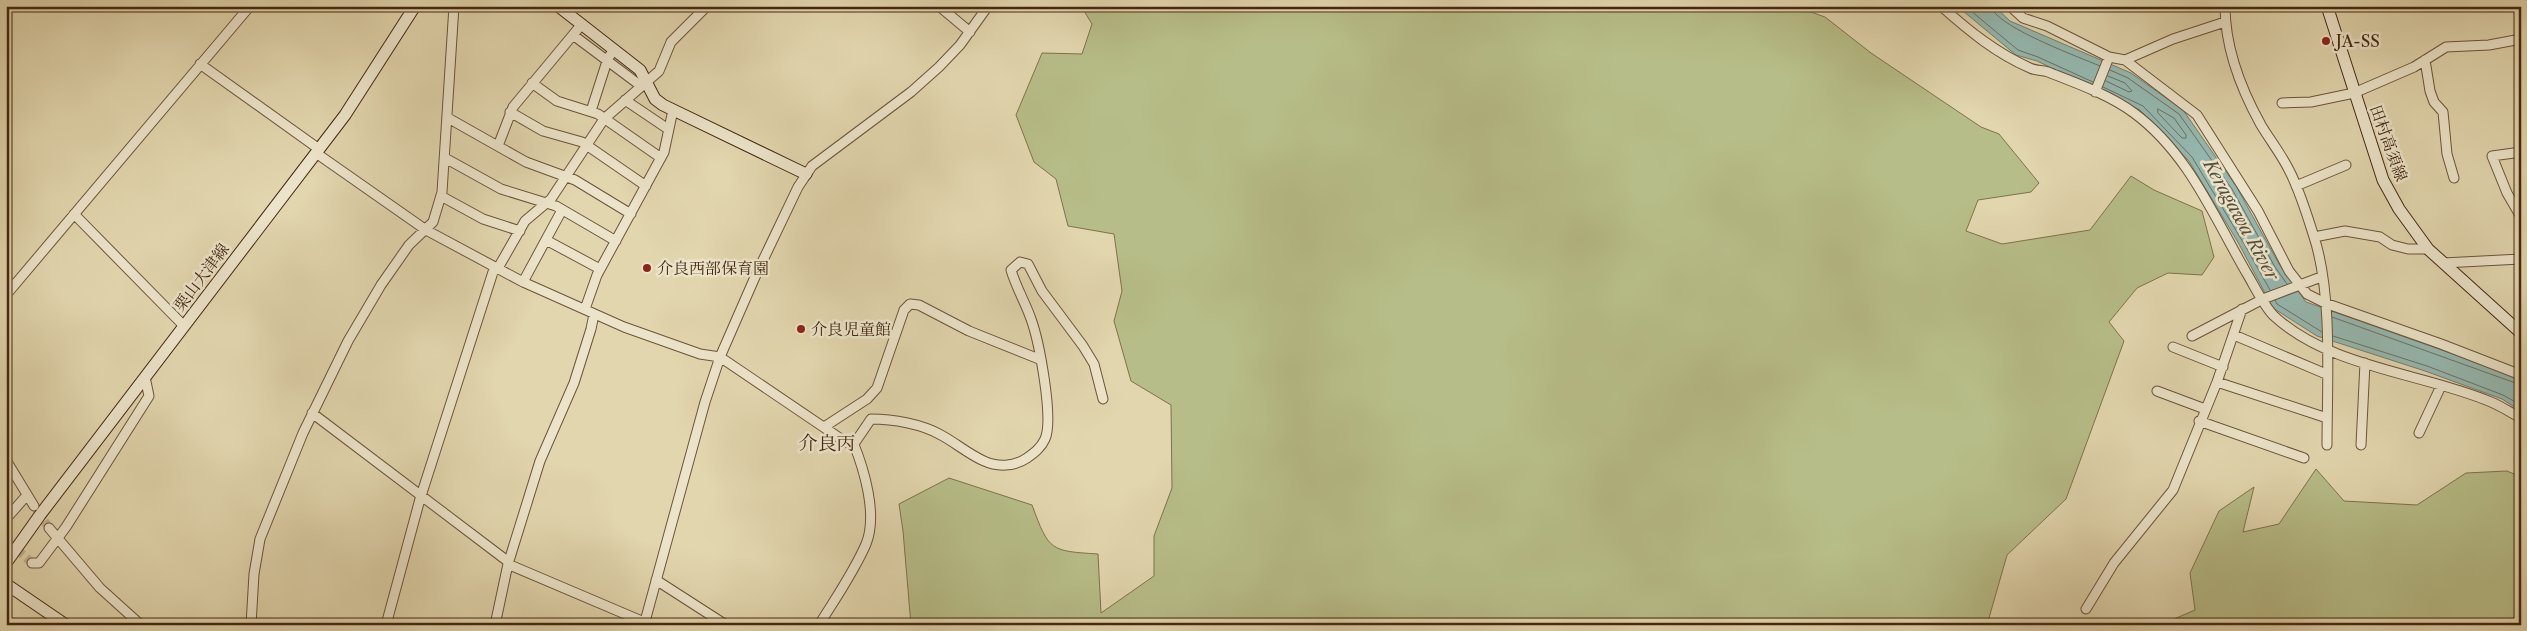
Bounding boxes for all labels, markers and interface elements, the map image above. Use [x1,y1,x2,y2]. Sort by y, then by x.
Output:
place label: JA-SS [2333,31,2380,51]
marker: JA-SS [2320,35,2332,47]
street label: 田村高須線 [2366,102,2412,184]
water label: Keragawa River [2198,154,2284,286]
street label: 栗山大津線 [169,239,233,315]
place label: 介良西部保育園 [657,258,769,278]
marker: 介良西部保育園 [641,262,653,274]
place label: 介良児童館 [811,319,891,339]
marker: 介良児童館 [795,323,807,335]
district label: 介良丙 [798,432,856,455]

